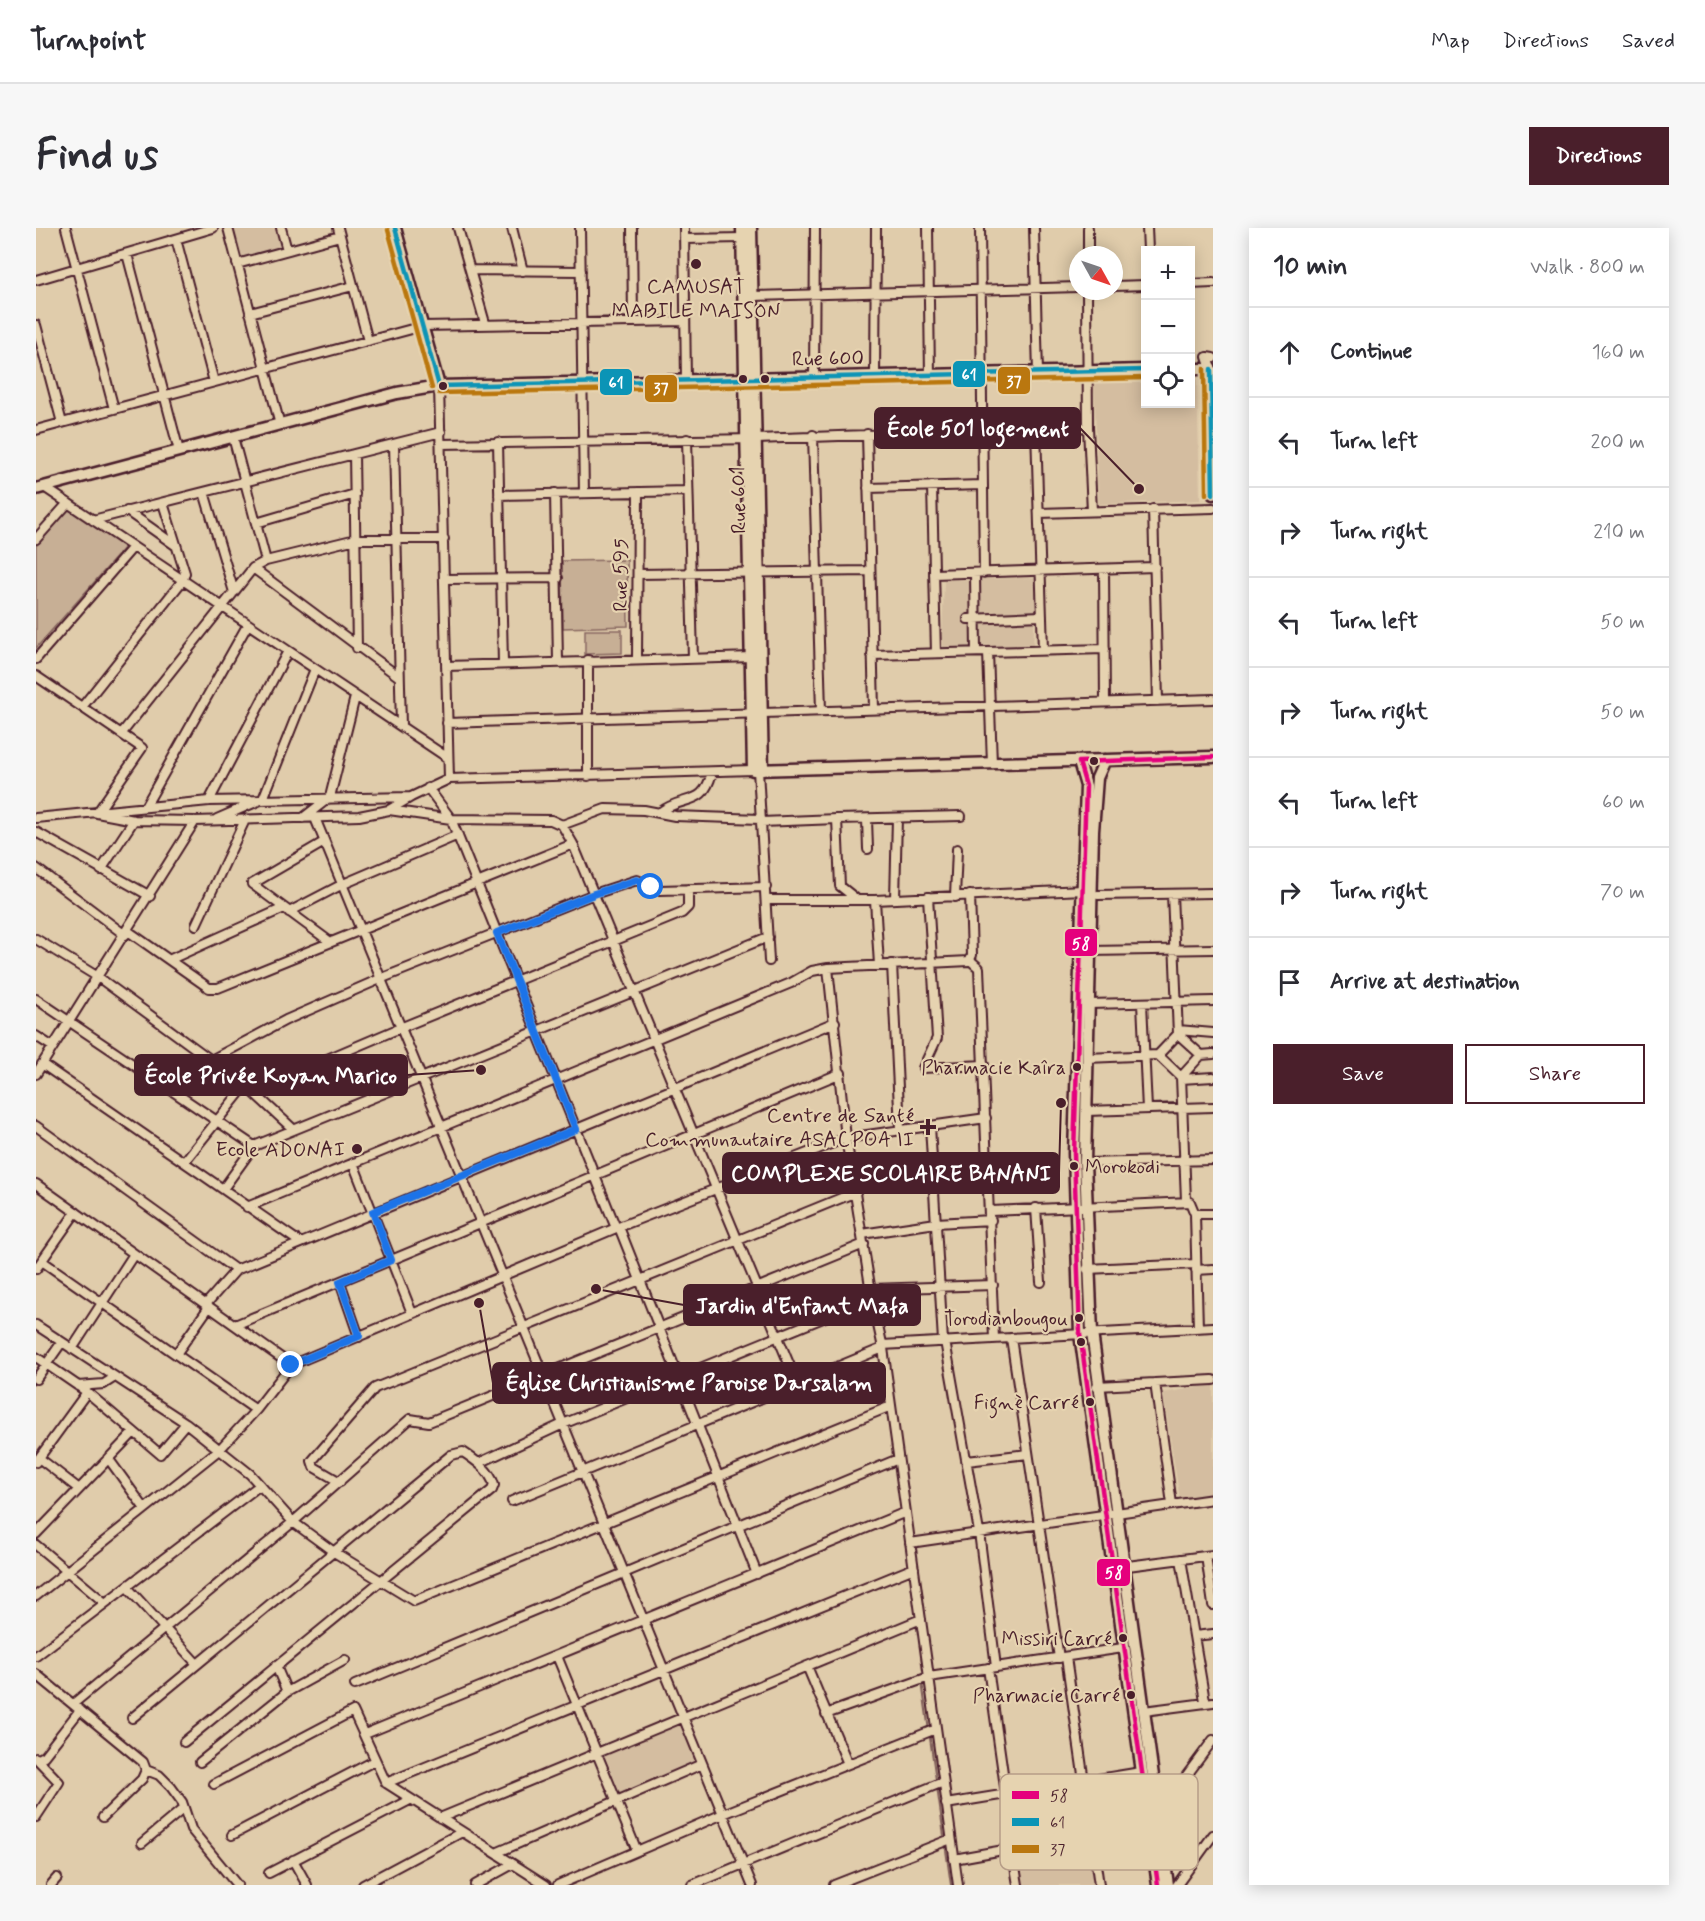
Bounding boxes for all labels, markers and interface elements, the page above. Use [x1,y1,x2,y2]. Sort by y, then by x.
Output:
text: Turnpoint [30,23,146,60]
text: Map [1431,27,1470,55]
text: Directions [1503,27,1589,55]
text: Saved [1622,27,1675,55]
button: Directions [1529,127,1669,185]
text: Find us [36,129,158,184]
north arrow [1069,246,1123,300]
map controls [1141,246,1195,408]
button: + [1141,246,1195,300]
text: 10 min [1273,250,1348,284]
text: Walk · 800 m [1530,254,1645,281]
marker: CAMUSAT MABILE MAISON [689,257,703,271]
place label: CAMUSAT MABILE MAISON [612,273,781,325]
button: − [1141,300,1195,354]
icon: ahead [1273,336,1306,369]
text: Continue [1330,338,1412,366]
text: 160 m [1592,339,1645,366]
street label: Rue 600 [792,344,864,374]
button: locate [1141,354,1195,408]
line badge: 61 [952,360,986,388]
text: 61 [961,365,977,386]
line badge: 37 [997,366,1031,395]
line badge: 61 [599,368,633,396]
text: 37 [1006,372,1022,393]
text: 61 [608,373,624,394]
unlabelled marker [737,373,749,385]
unlabelled marker [759,373,771,385]
line badge: 37 [644,374,678,403]
text: 37 [653,379,669,400]
unlabelled marker [437,380,449,392]
callout: École 501 logement [875,408,1080,448]
text: École 501 logement [887,414,1069,448]
icon: left [1273,426,1306,459]
text: Turn left [1330,428,1418,456]
text: 200 m [1590,429,1645,456]
street label: Rue 601 [724,466,754,534]
icon: right [1273,516,1306,549]
text: Turn right [1330,518,1428,546]
text: 210 m [1593,519,1645,546]
street label: Rue 595 [607,538,635,612]
icon: left [1273,606,1306,639]
text: Turn left [1330,608,1418,636]
text: 50 m [1600,609,1645,636]
icon: right [1273,696,1306,729]
text: Turn right [1330,698,1428,726]
text: 50 m [1600,699,1645,726]
unlabelled marker [1088,755,1100,767]
icon: left [1273,786,1306,819]
text: Turn left [1330,788,1418,816]
text: 60 m [1602,789,1645,816]
route start [637,873,663,899]
icon: right [1273,876,1306,909]
text: Turn right [1330,878,1428,906]
text: 70 m [1600,879,1645,906]
line badge: 58 [1064,928,1098,957]
text: 58 [1072,934,1090,955]
icon: arrive [1273,966,1306,999]
text: Arrive at destination [1330,968,1520,996]
button: Save [1273,1044,1453,1104]
button: Share [1465,1044,1645,1104]
callout: École Privée Koyan Marico [135,1055,407,1095]
place label: Pharmacie Kaîra [921,1055,1066,1082]
text: École Privée Koyan Marico [145,1061,398,1091]
marker: Pharmacie Kaîra [1071,1061,1083,1073]
place label: Centre de Santé Communautaire ASACPOA II [645,1102,914,1154]
marker: Centre de Santé Communautaire ASACPOA II [919,1118,937,1136]
place label: Ecole ADONAI [215,1136,345,1164]
marker: Ecole ADONAI [350,1142,364,1156]
callout: COMPLEXE SCOLAIRE BANANI [723,1153,1059,1193]
place label: Morokodi [1085,1154,1160,1181]
marker: Morokodi [1068,1160,1080,1172]
text: COMPLEXE SCOLAIRE BANANI [731,1161,1051,1189]
callout: Jardin d'Enfant Mafa [684,1285,920,1325]
text: Jardin d'Enfant Mafa [695,1293,909,1321]
place label: Torodianbougou [944,1306,1068,1333]
marker: Torodianbougou [1073,1312,1085,1324]
unlabelled marker [1075,1336,1087,1348]
route end [277,1351,303,1377]
callout: Église Christianisme Paroise Darsalam [493,1363,885,1403]
text: Église Christianisme Paroise Darsalam [506,1368,872,1399]
place label: Fignè Carré [974,1390,1079,1419]
marker: Fignè Carré [1084,1396,1096,1408]
line badge: 58 [1096,1558,1131,1587]
text: 58 [1105,1563,1123,1584]
place label: Missiri Carré [1002,1626,1112,1653]
marker: Missiri Carré [1117,1632,1129,1644]
place label: Pharmacie Carré [973,1683,1120,1710]
marker: Pharmacie Carré [1125,1689,1137,1701]
legend [1000,1774,1198,1870]
text: 58 [1050,1786,1068,1807]
text: 61 [1050,1813,1065,1834]
text: 37 [1050,1840,1065,1861]

